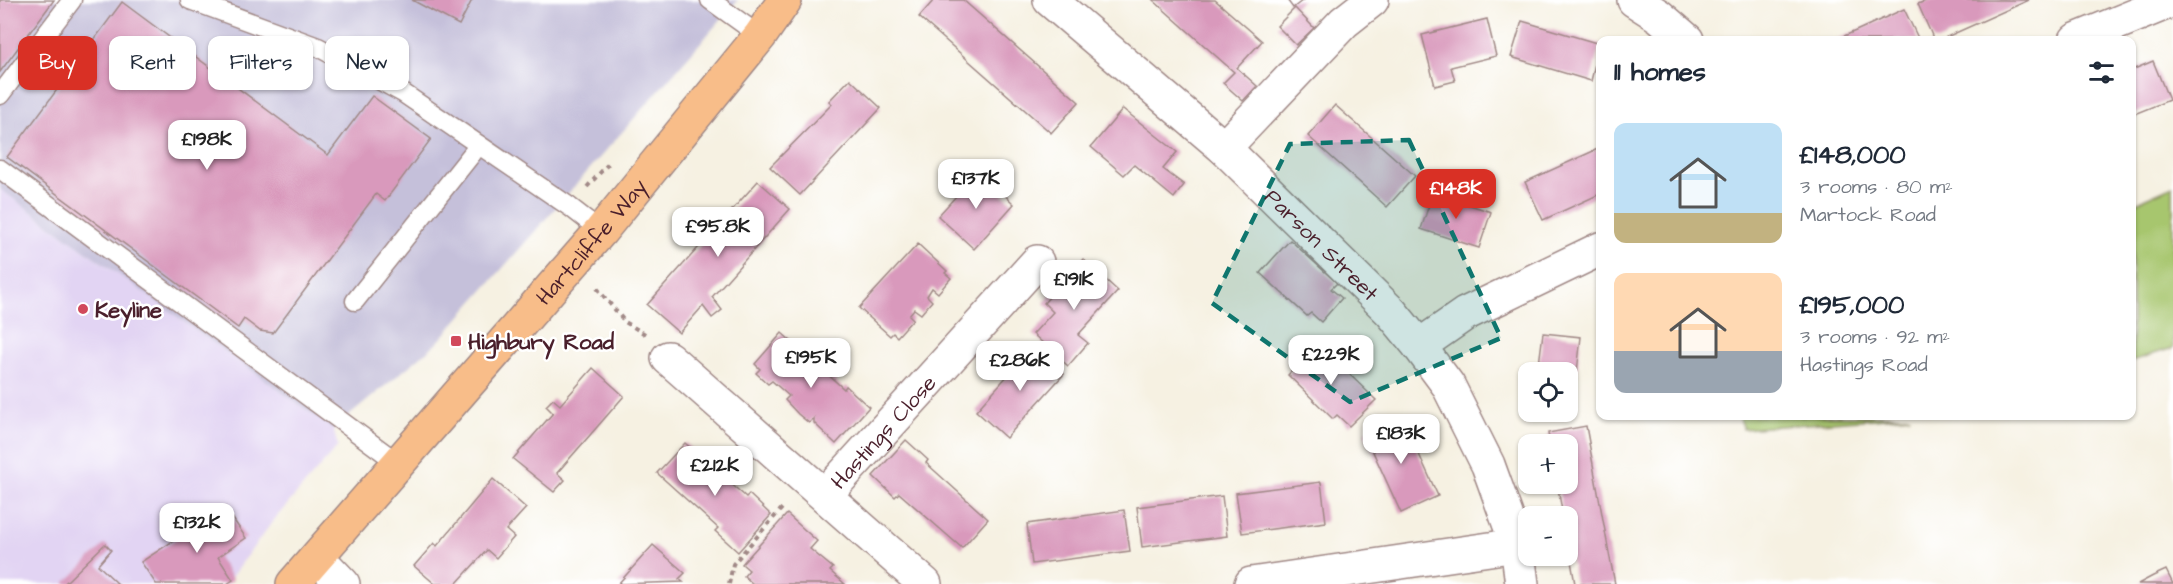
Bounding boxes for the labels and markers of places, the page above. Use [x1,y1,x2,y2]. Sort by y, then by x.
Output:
pin: £198K [165,120,249,171]
pin: £137K [934,159,1018,210]
pin: £148K [1414,169,1498,220]
pin: £95.8K [669,207,767,258]
pin: £191K [1032,260,1116,311]
place label: Keyline [95,295,162,328]
marker: Keyline [76,302,90,316]
place label: Highbury Road [468,327,615,360]
marker: Highbury Road [449,334,463,348]
pin: £229K [1289,335,1373,386]
pin: £195K [769,338,853,389]
pin: £286K [978,341,1062,392]
pin: £183K [1359,414,1443,465]
pin: £212K [673,446,757,497]
pin: £132K [155,503,239,554]

